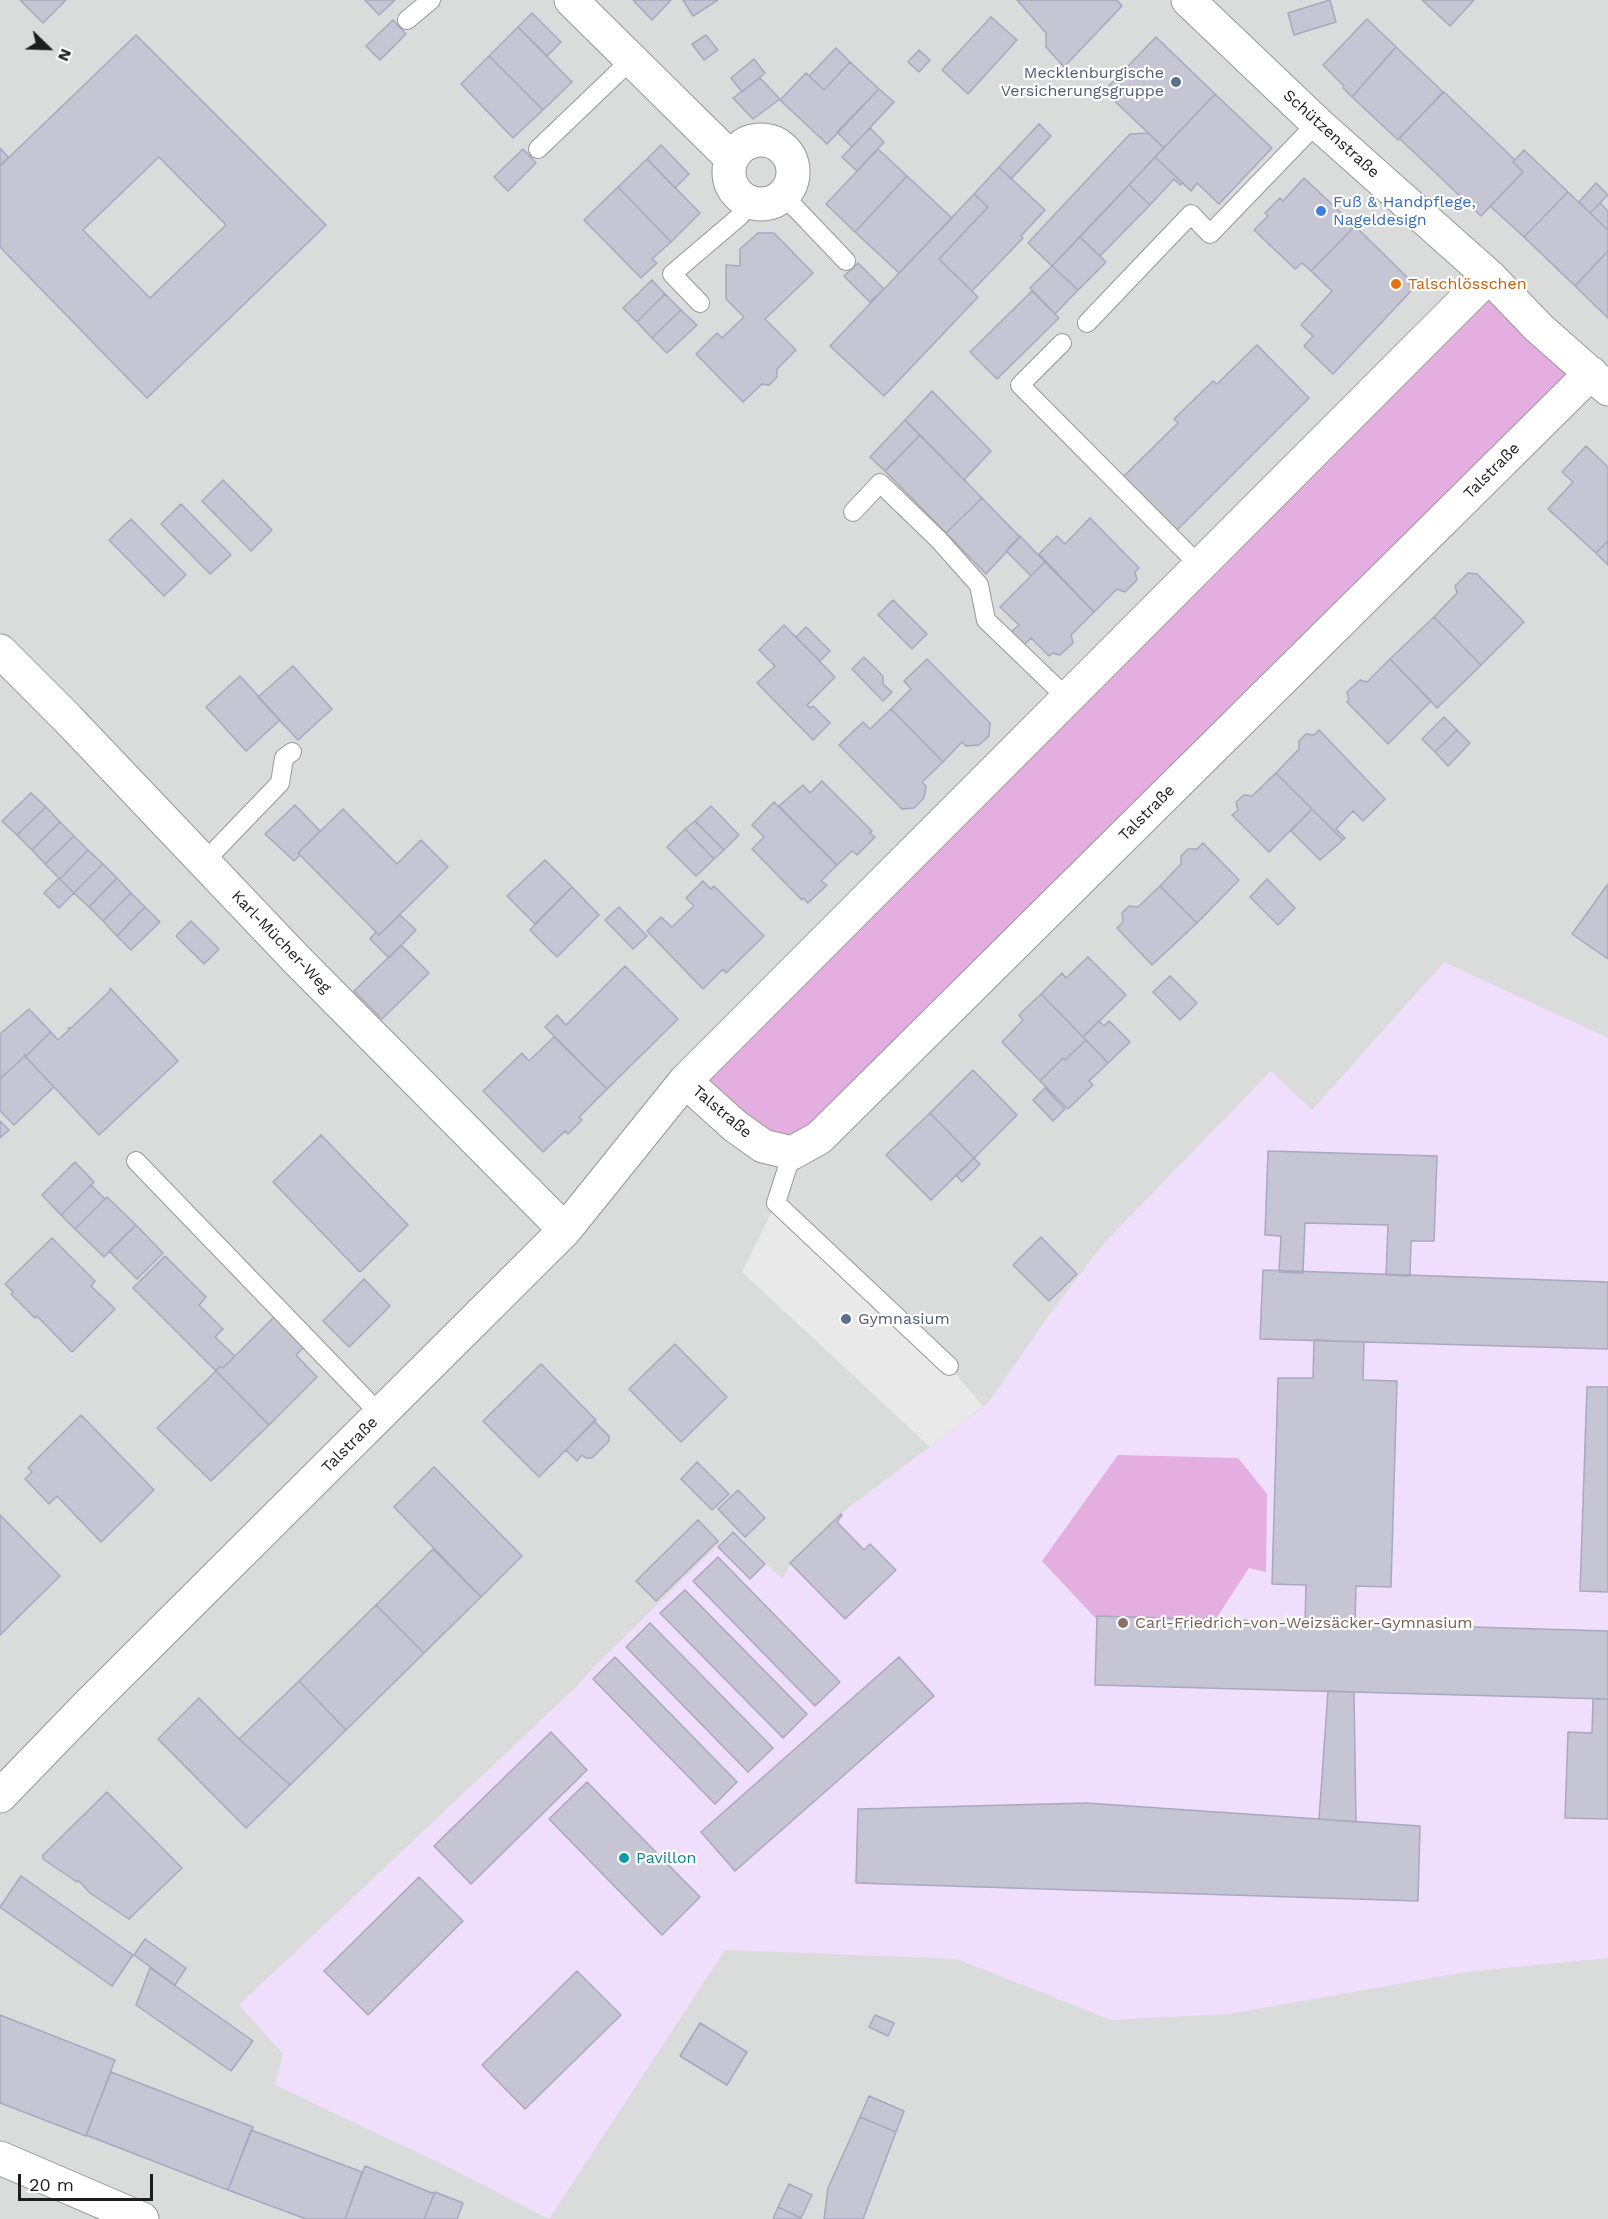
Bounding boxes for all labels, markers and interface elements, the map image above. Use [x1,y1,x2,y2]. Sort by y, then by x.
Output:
north arrow [18,18,78,78]
text: N [54,46,76,64]
place label: Mecklenburgische Versicherungsgruppe [1001,63,1164,101]
marker: Mecklenburgische Versicherungsgruppe [1169,75,1183,89]
street label: Schützenstraße [1279,86,1383,182]
place label: Fuß & Handpflege, Nageldesign [1333,192,1476,230]
marker: Fuß & Handpflege, Nageldesign [1314,204,1328,218]
place label: Talschlösschen [1408,274,1527,294]
marker: Talschlösschen [1389,277,1403,291]
street label: Talstraße [1460,439,1524,503]
street label: Talstraße [1115,781,1179,845]
street label: Karl-Mücher-Weg [227,887,335,997]
street label: Talstraße [688,1082,756,1142]
place label: Gymnasium [858,1309,950,1329]
marker: Gymnasium [839,1312,853,1326]
street label: Talstraße [318,1413,382,1477]
place label: Carl-Friedrich-von-Weizsäcker-Gymnasium [1135,1613,1473,1633]
marker: Carl-Friedrich-von-Weizsäcker-Gymnasium [1116,1616,1130,1630]
place label: Pavillon [636,1848,696,1868]
marker: Pavillon [617,1851,631,1865]
scale bar [21,2162,156,2200]
text: 20 m [29,2174,74,2195]

